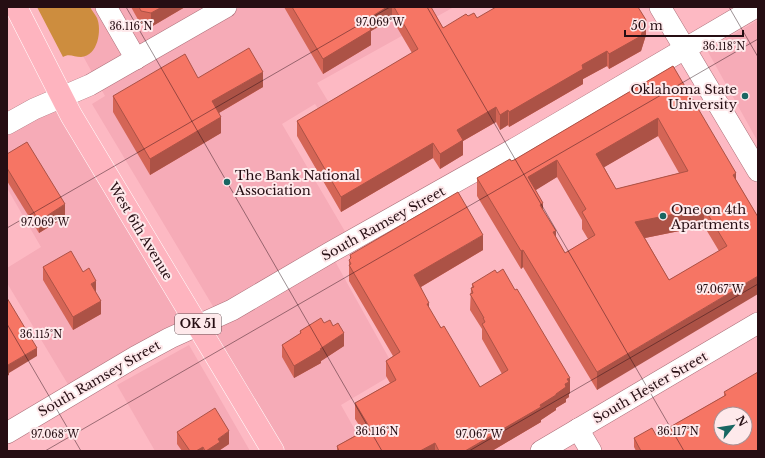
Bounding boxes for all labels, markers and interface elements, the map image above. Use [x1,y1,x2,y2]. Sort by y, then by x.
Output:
scale bar [625,12,743,38]
text: 97.069°W [356,16,404,29]
text: 50 m [631,18,663,33]
text: 36.116°N [109,20,153,33]
text: 36.118°N [703,40,745,53]
place label: Oklahoma State University [630,81,738,113]
marker: Oklahoma State University [740,91,750,101]
place label: The Bank National Association [234,167,360,199]
marker: The Bank National Association [222,177,232,187]
street label: West 6th Avenue [104,178,176,283]
street label: South Ramsey Street [319,182,448,264]
place label: One on 4th Apartments [670,201,749,233]
marker: One on 4th Apartments [658,211,668,221]
text: 97.069°W [21,216,69,229]
text: 97.067°W [696,283,744,296]
road number: OK 51 [175,314,221,334]
text: 36.115°N [20,328,62,341]
street label: South Ramsey Street [35,336,164,420]
street label: South Hester Street [590,348,711,427]
north arrow [713,406,753,446]
text: N [733,413,751,430]
text: 36.116°N [355,425,399,438]
text: 36.117°N [657,425,699,438]
text: 97.068°W [31,428,79,441]
text: 97.067°W [455,428,503,441]

